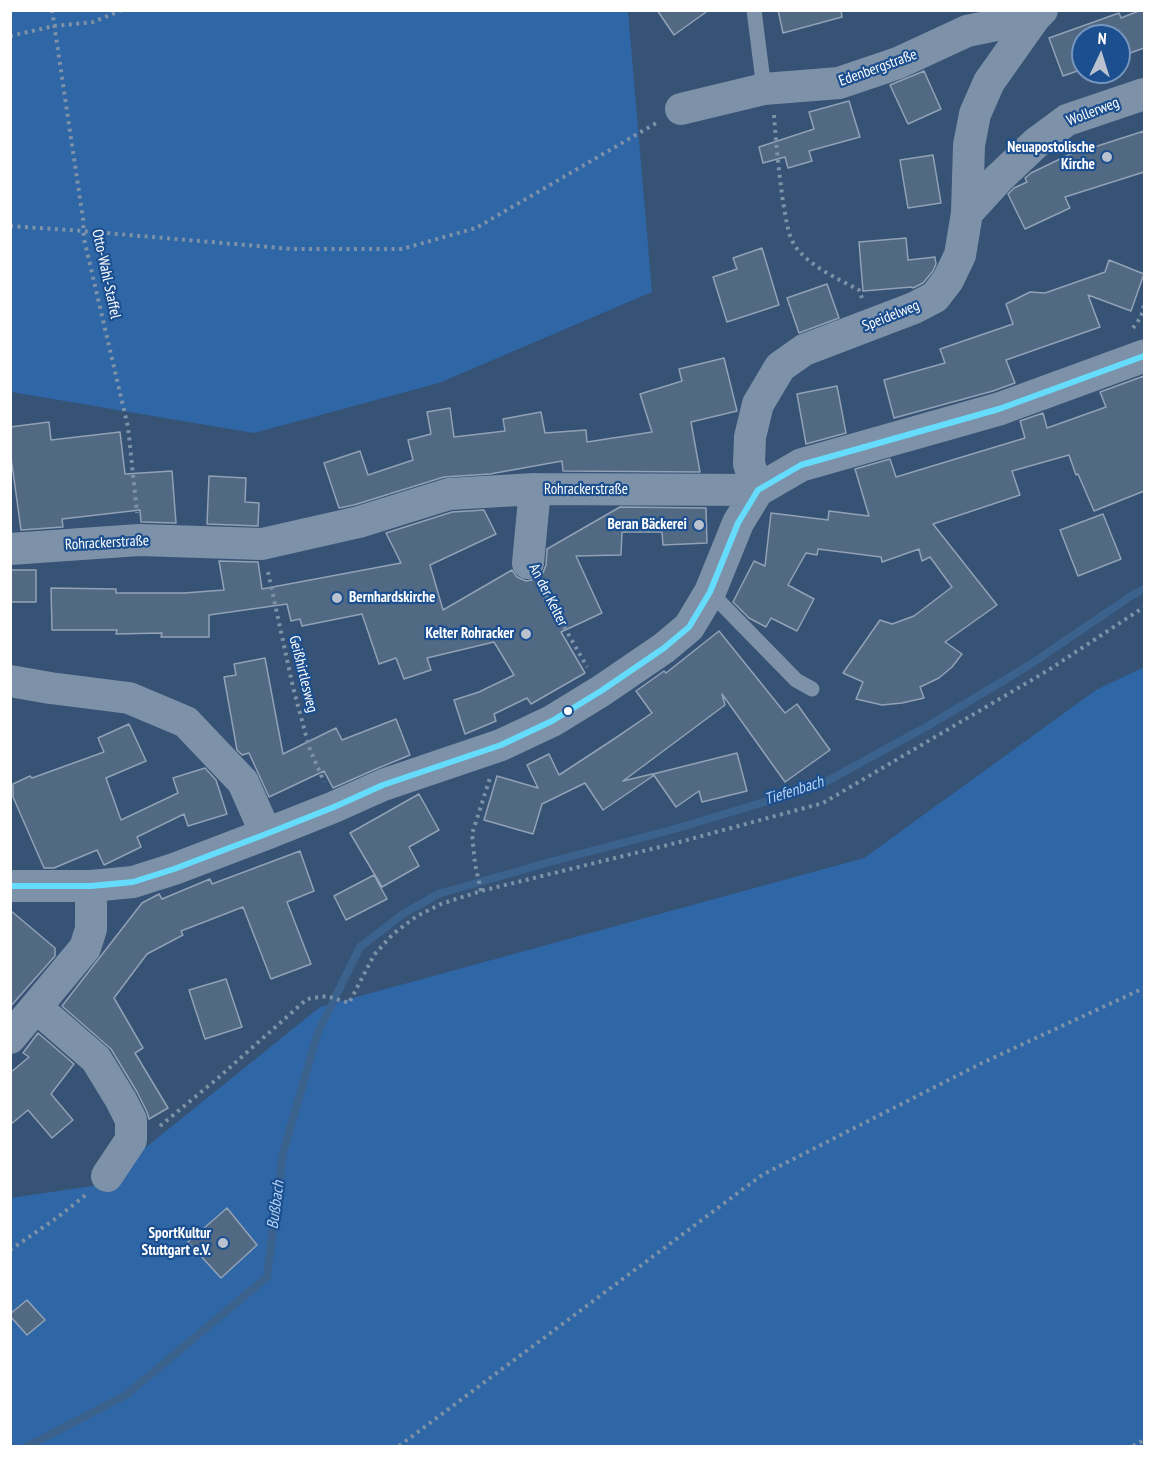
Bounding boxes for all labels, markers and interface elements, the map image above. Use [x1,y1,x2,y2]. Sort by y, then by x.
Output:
north arrow [1071,24,1131,84]
text: N [1097,28,1107,48]
street label: Edenbergstraße [836,46,920,90]
street label: Wollerweg [1064,94,1122,130]
place label: Neuapostolische Kirche [1007,139,1095,174]
marker: Neuapostolische Kirche [1100,150,1114,164]
street label: Otto-Wahl-Staffel [88,228,124,320]
street label: Speidelweg [860,296,922,336]
street label: Rohrackerstraße [544,481,628,499]
place label: Beran Bäckerei [607,516,687,534]
marker: Beran Bäckerei [692,518,706,532]
street label: Rohrackerstraße [65,532,149,554]
street label: An der Kelter [525,561,571,629]
place label: Bernhardskirche [349,589,436,607]
marker: Bernhardskirche [330,591,344,605]
place label: Kelter Rohracker [425,625,514,643]
marker: Kelter Rohracker [519,627,533,641]
street label: Geißhirtlesweg [285,634,321,714]
unlabelled marker [562,705,574,717]
water label: Tiefenbach [762,772,826,810]
water label: Bußbach [264,1180,288,1230]
place label: SportKultur Stuttgart e.V. [142,1225,211,1260]
marker: SportKultur Stuttgart e.V. [216,1236,230,1250]

